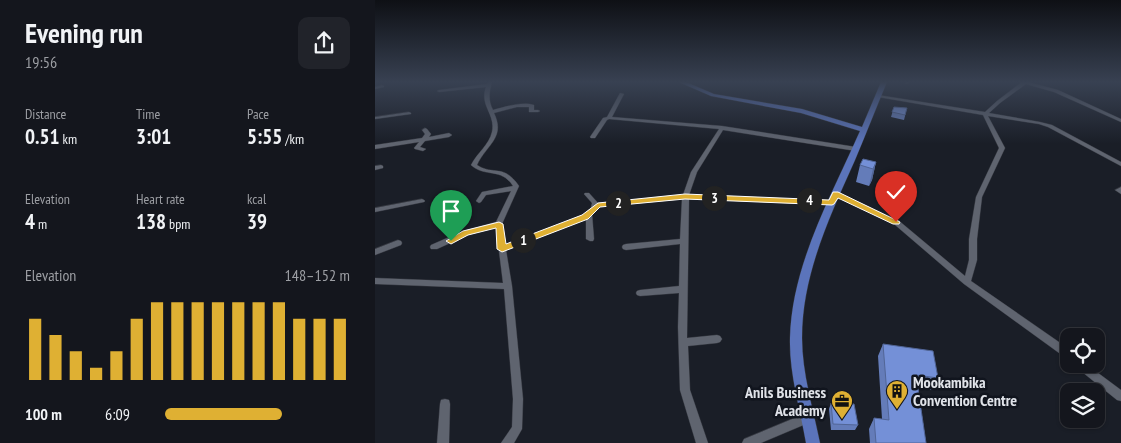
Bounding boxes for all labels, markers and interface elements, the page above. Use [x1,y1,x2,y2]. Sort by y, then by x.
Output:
text: Evening run [25,14,143,51]
button: share [298,17,350,69]
text: 19:56 [25,52,57,72]
text: Distance [25,105,66,123]
text: Time [136,105,160,123]
text: Pace [247,105,269,123]
text: 0.51 [25,123,60,150]
text: 3:01 [136,123,171,150]
text: 5:55 [247,123,282,150]
text: km [60,130,77,148]
text: /km [282,130,304,148]
pin [875,171,917,222]
icon: check [882,178,910,206]
pin: 3 [701,186,727,210]
pin: 4 [797,188,821,212]
text: 3 [711,189,718,207]
text: Elevation [25,190,70,208]
text: Heart rate [136,190,185,208]
text: kcal [247,190,266,208]
pin [430,190,472,241]
pin: 2 [605,190,631,216]
text: 4 [806,191,813,209]
text: 2 [615,194,622,212]
icon: arrive [437,197,465,225]
text: 4 [25,208,35,235]
text: 138 [136,208,166,235]
text: 39 [247,208,267,235]
text: m [35,215,47,233]
text: bpm [166,215,190,233]
pin: 1 [511,228,535,252]
text: 1 [520,231,527,249]
text: Elevation [25,265,76,285]
text: 148–152 m [285,265,350,285]
map controls [1060,328,1105,428]
button: locate [1060,328,1105,373]
place label: Mookambika Convention Centre [913,372,1017,410]
building icon: Mookambika Convention Centre [885,379,909,410]
place label: Anils Business Academy [744,382,827,420]
button: layers [1060,383,1105,428]
office icon: Anils Business Academy [830,389,854,420]
text: 100 m [25,404,62,424]
text: 6:09 [105,404,130,424]

